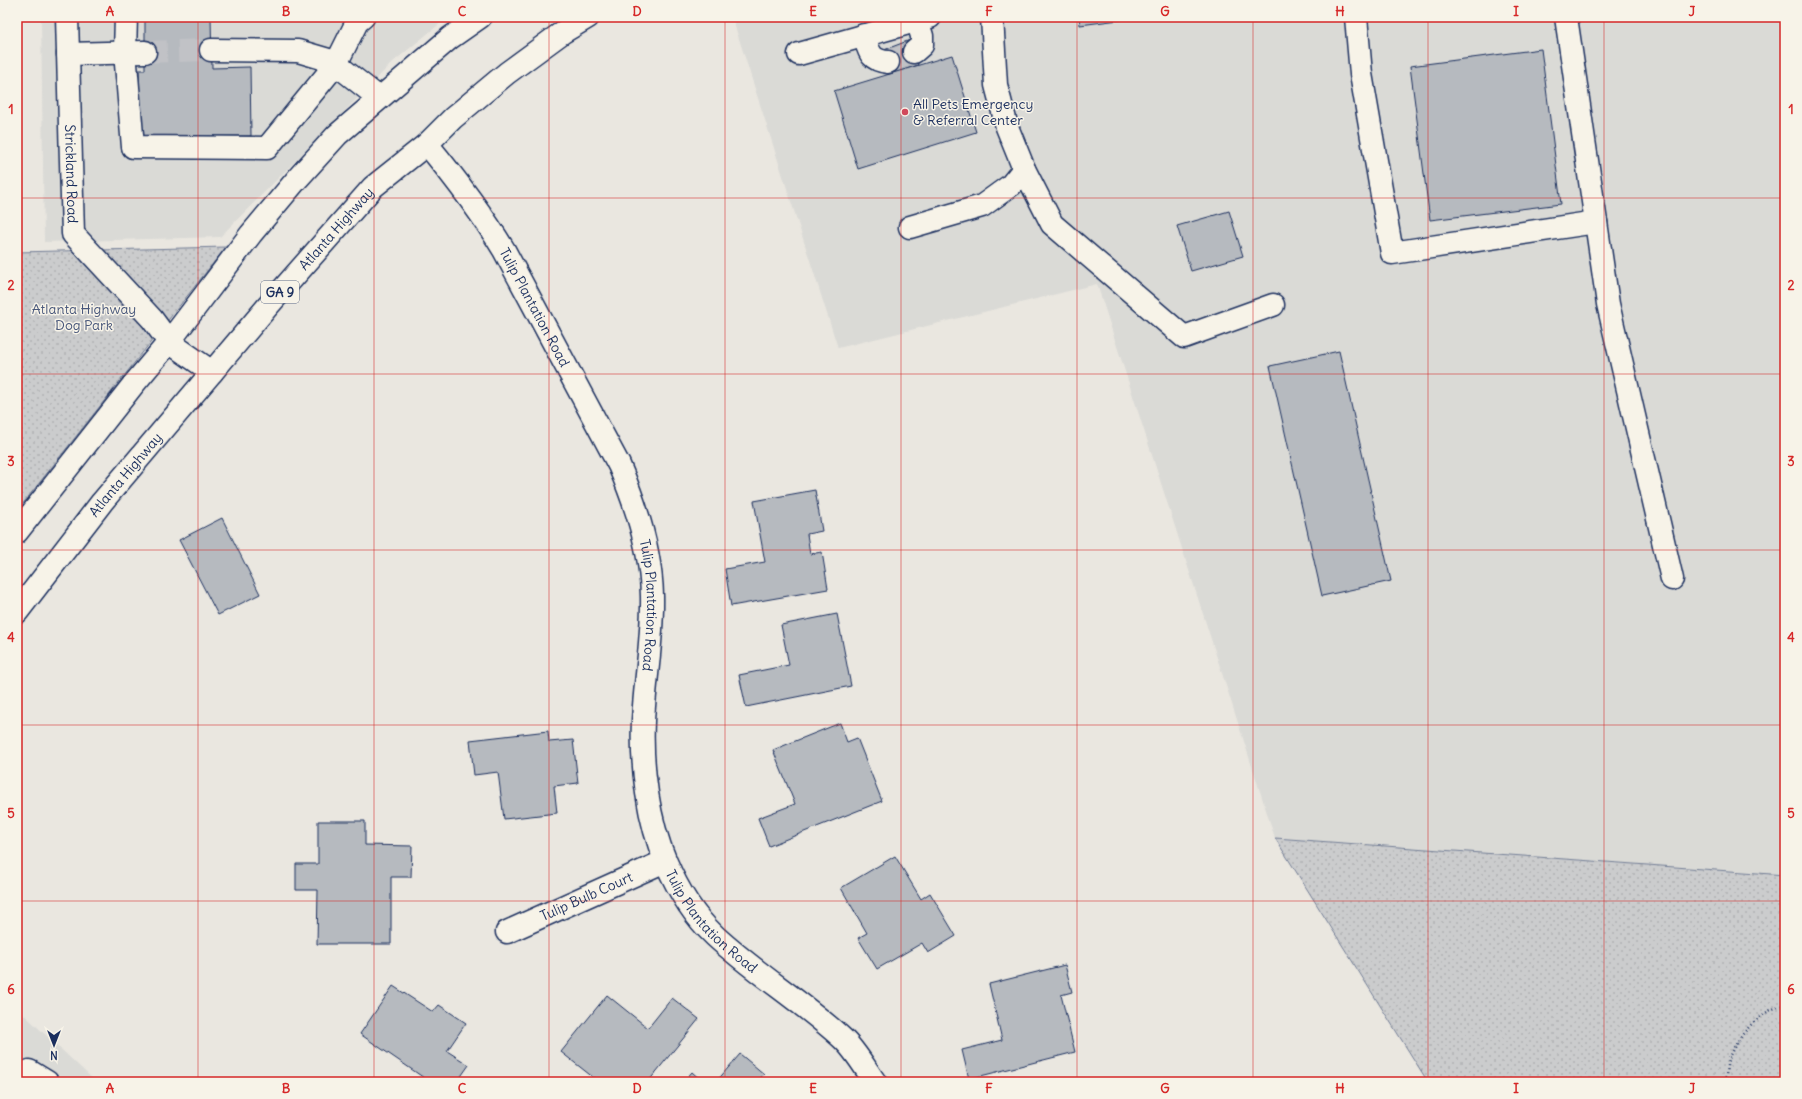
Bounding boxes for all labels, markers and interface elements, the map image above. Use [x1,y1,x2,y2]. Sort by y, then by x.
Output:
text: A [106,3,115,20]
text: B [282,3,291,20]
text: C [458,3,467,20]
text: D [632,3,642,20]
text: E [809,3,817,20]
text: F [985,3,993,20]
text: G [1160,3,1170,20]
text: H [1335,3,1345,20]
text: I [1513,3,1519,20]
text: J [1689,3,1696,20]
place label: All Pets Emergency & Referral Center [913,95,1034,129]
text: 1 [8,101,14,118]
text: 1 [1788,101,1794,118]
marker: All Pets Emergency & Referral Center [900,107,910,117]
street label: Strickland Road [61,124,82,224]
street label: Atlanta Highway [295,183,378,274]
street label: Tulip Plantation Road [495,245,574,370]
text: 2 [7,277,15,294]
text: 2 [1787,277,1795,294]
road number: GA 9 [261,281,299,303]
park label: Atlanta Highway Dog Park [32,300,136,334]
street label: Atlanta Highway [85,429,166,520]
text: 3 [7,453,15,470]
text: 3 [1787,453,1795,470]
street label: Tulip Plantation Road [636,538,661,672]
text: 4 [7,629,15,646]
text: 4 [1787,629,1795,646]
text: 5 [7,805,15,822]
text: 5 [1787,805,1795,822]
street label: Tulip Plantation Road [662,867,761,977]
street label: Tulip Bulb Court [537,868,636,925]
text: 6 [7,981,15,998]
text: 6 [1787,981,1795,998]
north arrow [34,1025,74,1065]
text: N [50,1048,58,1062]
text: A [106,1080,115,1097]
text: B [282,1080,291,1097]
text: C [458,1080,467,1097]
text: D [632,1080,642,1097]
text: E [809,1080,817,1097]
text: F [985,1080,993,1097]
text: G [1160,1080,1170,1097]
text: H [1335,1080,1345,1097]
text: I [1513,1080,1519,1097]
text: J [1689,1080,1696,1097]

